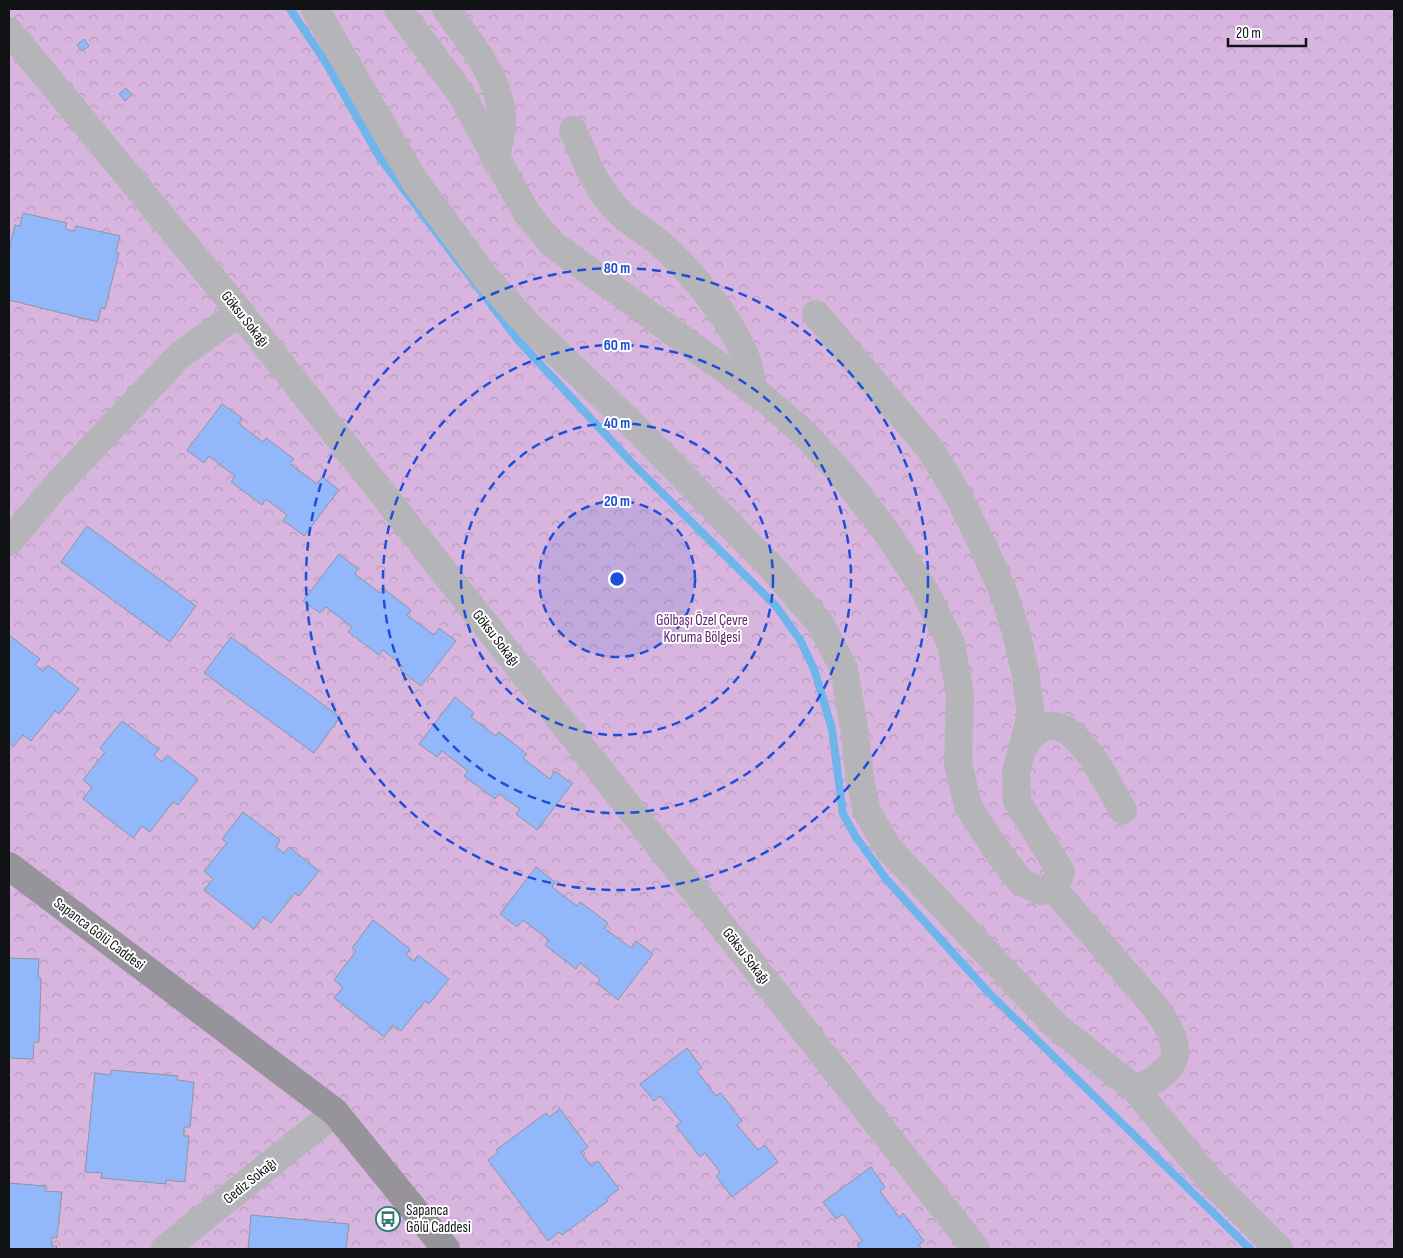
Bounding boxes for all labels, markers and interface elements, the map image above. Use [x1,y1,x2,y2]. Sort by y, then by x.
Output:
scale bar [1228,15,1306,47]
text: 20 m [1236,24,1261,43]
text: 80 m [604,259,630,278]
street label: Göksu Sokağı [217,287,273,351]
text: 60 m [604,336,630,355]
text: 40 m [604,414,630,433]
text: 20 m [604,492,630,511]
centre of rings [608,570,626,588]
street label: Göksu Sokağı [468,606,524,670]
park label: Gölbaşı Özel Çevre Koruma Bölgesi [656,611,748,647]
street label: Sapanca Gölü Caddesi [50,894,149,975]
street label: Göksu Sokağı [718,924,774,988]
street label: Gediz Sokağı [219,1154,281,1208]
place label: Sapanca Gölü Caddesi [406,1201,471,1237]
bus stop icon: Sapanca Gölü Caddesi [375,1206,401,1232]

